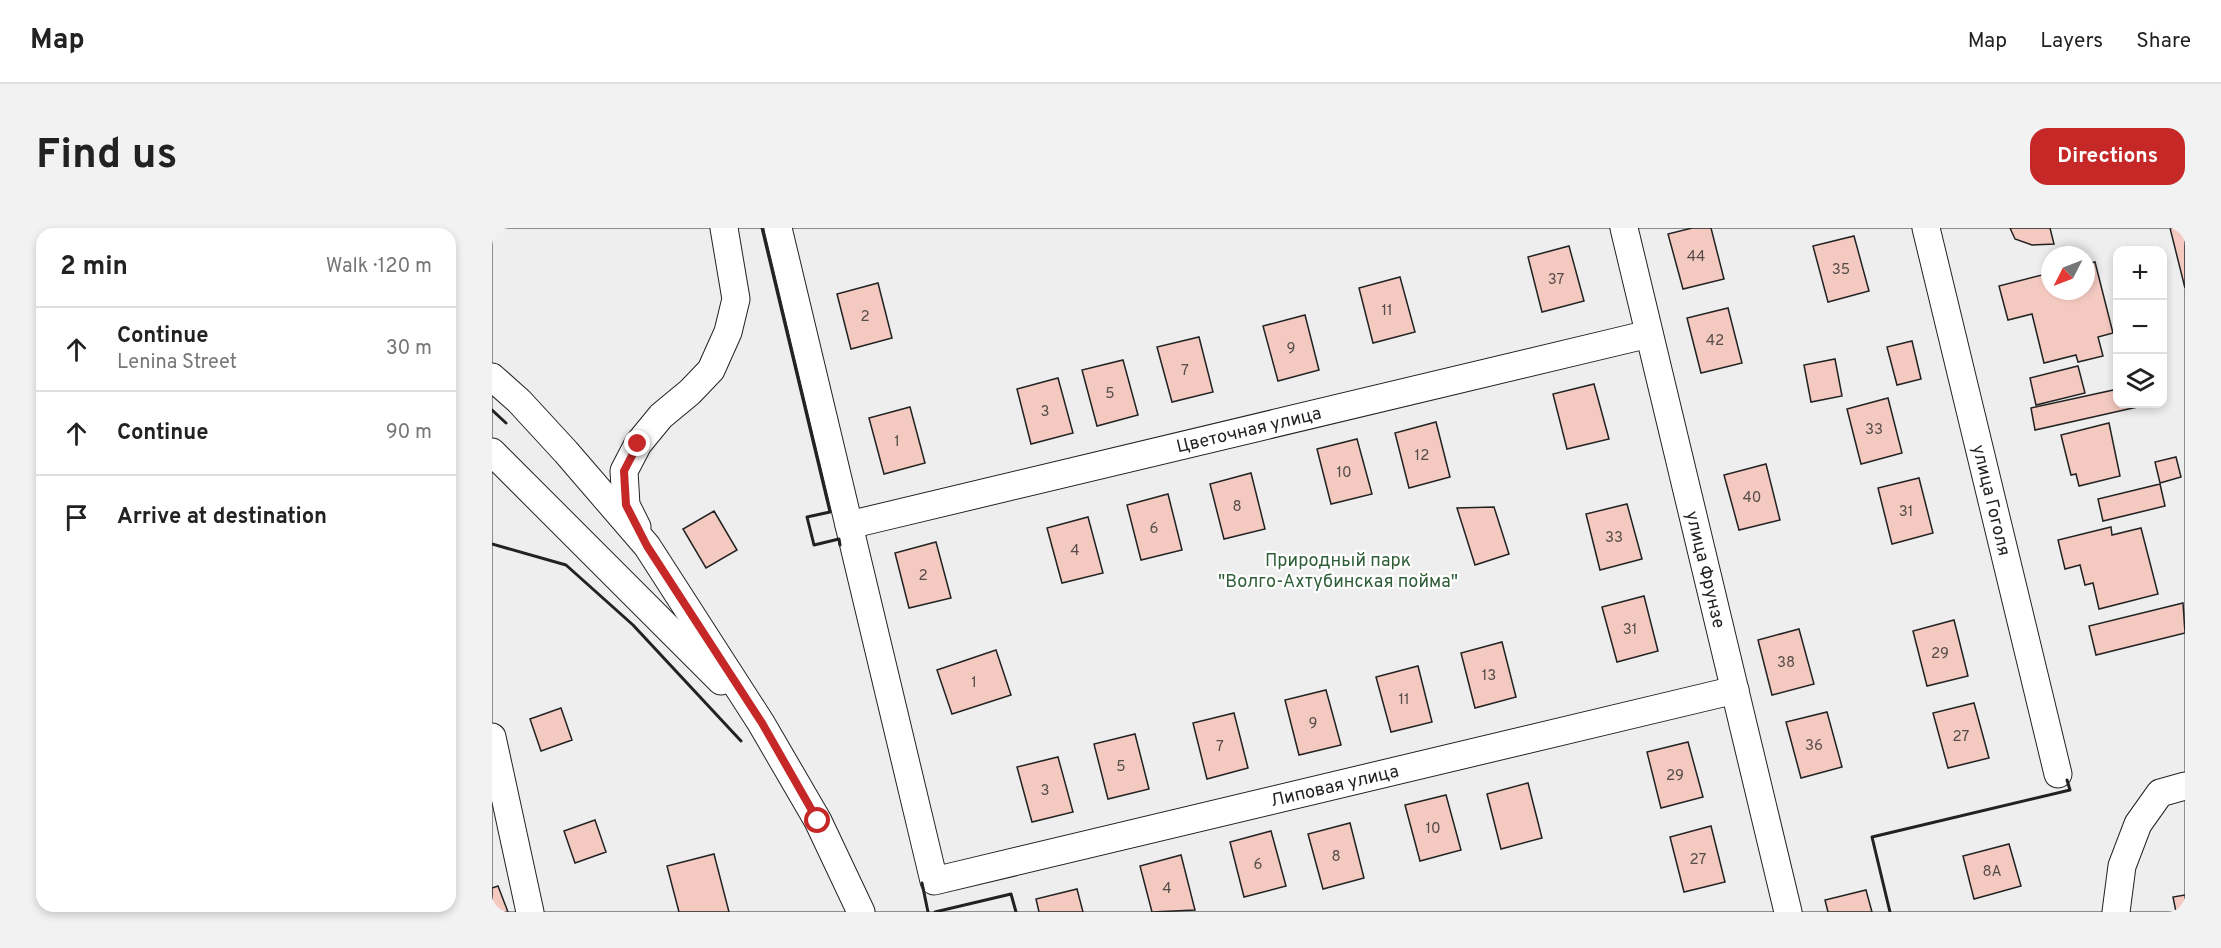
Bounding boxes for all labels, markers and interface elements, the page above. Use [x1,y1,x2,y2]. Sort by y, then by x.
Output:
text: Map [30,23,85,59]
text: Map [1968,28,2007,55]
text: Layers [2040,28,2103,55]
text: Share [2136,28,2191,55]
button: Directions [2030,128,2185,185]
text: Find us [36,130,177,183]
north arrow [2041,246,2095,300]
map controls [2113,246,2167,408]
button: + [2113,246,2167,300]
house number: 44 [1687,248,1705,267]
text: 2 min [60,251,128,284]
text: Walk · 120 m [326,254,432,280]
house number: 35 [1832,261,1850,280]
house number: 37 [1548,271,1565,290]
button: − [2113,300,2167,354]
house number: 11 [1381,302,1393,321]
house number: 2 [860,308,870,327]
text: Continue [117,323,208,350]
house number: 42 [1706,332,1724,351]
icon: ahead [60,333,93,366]
text: 30 m [386,336,432,362]
house number: 9 [1287,340,1295,359]
text: Lenina Street [117,350,237,376]
button: layers [2113,354,2167,408]
house number: 7 [1181,362,1189,381]
house number: 5 [1105,385,1115,404]
house number: 3 [1040,403,1050,422]
street label: Цветочная улица [1174,403,1324,459]
icon: ahead [60,417,93,450]
text: Continue [117,420,208,447]
text: 90 m [386,420,432,446]
house number: 33 [1865,421,1883,440]
route end [624,430,650,456]
house number: 1 [894,433,900,452]
street label: улица Гоголя [1966,443,2015,558]
house number: 12 [1415,447,1429,466]
house number: 10 [1336,464,1352,483]
house number: 40 [1743,489,1761,508]
house number: 8 [1232,498,1242,517]
icon: arrive [60,501,93,534]
house number: 31 [1899,503,1913,522]
text: Arrive at destination [117,504,327,531]
street label: улица Фрунзе [1679,509,1730,631]
house number: 6 [1150,520,1159,539]
house number: 33 [1605,529,1623,548]
house number: 4 [1070,542,1080,561]
park label: Природный парк "Волго-Ахтубинская пойма" [1218,550,1458,594]
house number: 2 [918,567,928,586]
house number: 31 [1623,621,1637,640]
house number: 29 [1931,645,1949,664]
house number: 38 [1777,654,1795,673]
house number: 13 [1482,667,1496,686]
house number: 1 [971,674,977,693]
house number: 11 [1398,691,1410,710]
house number: 9 [1309,715,1317,734]
house number: 27 [1953,728,1970,747]
house number: 36 [1805,737,1823,756]
house number: 7 [1216,738,1224,757]
house number: 5 [1116,758,1126,777]
street label: Липовая улица [1268,761,1401,813]
house number: 29 [1666,767,1684,786]
house number: 3 [1040,782,1050,801]
route start [804,807,830,833]
house number: 10 [1425,820,1441,839]
house number: 8 [1331,848,1341,867]
house number: 27 [1690,851,1707,870]
house number: 6 [1254,856,1263,875]
house number: 8А [1982,863,2002,882]
house number: 4 [1162,880,1172,899]

